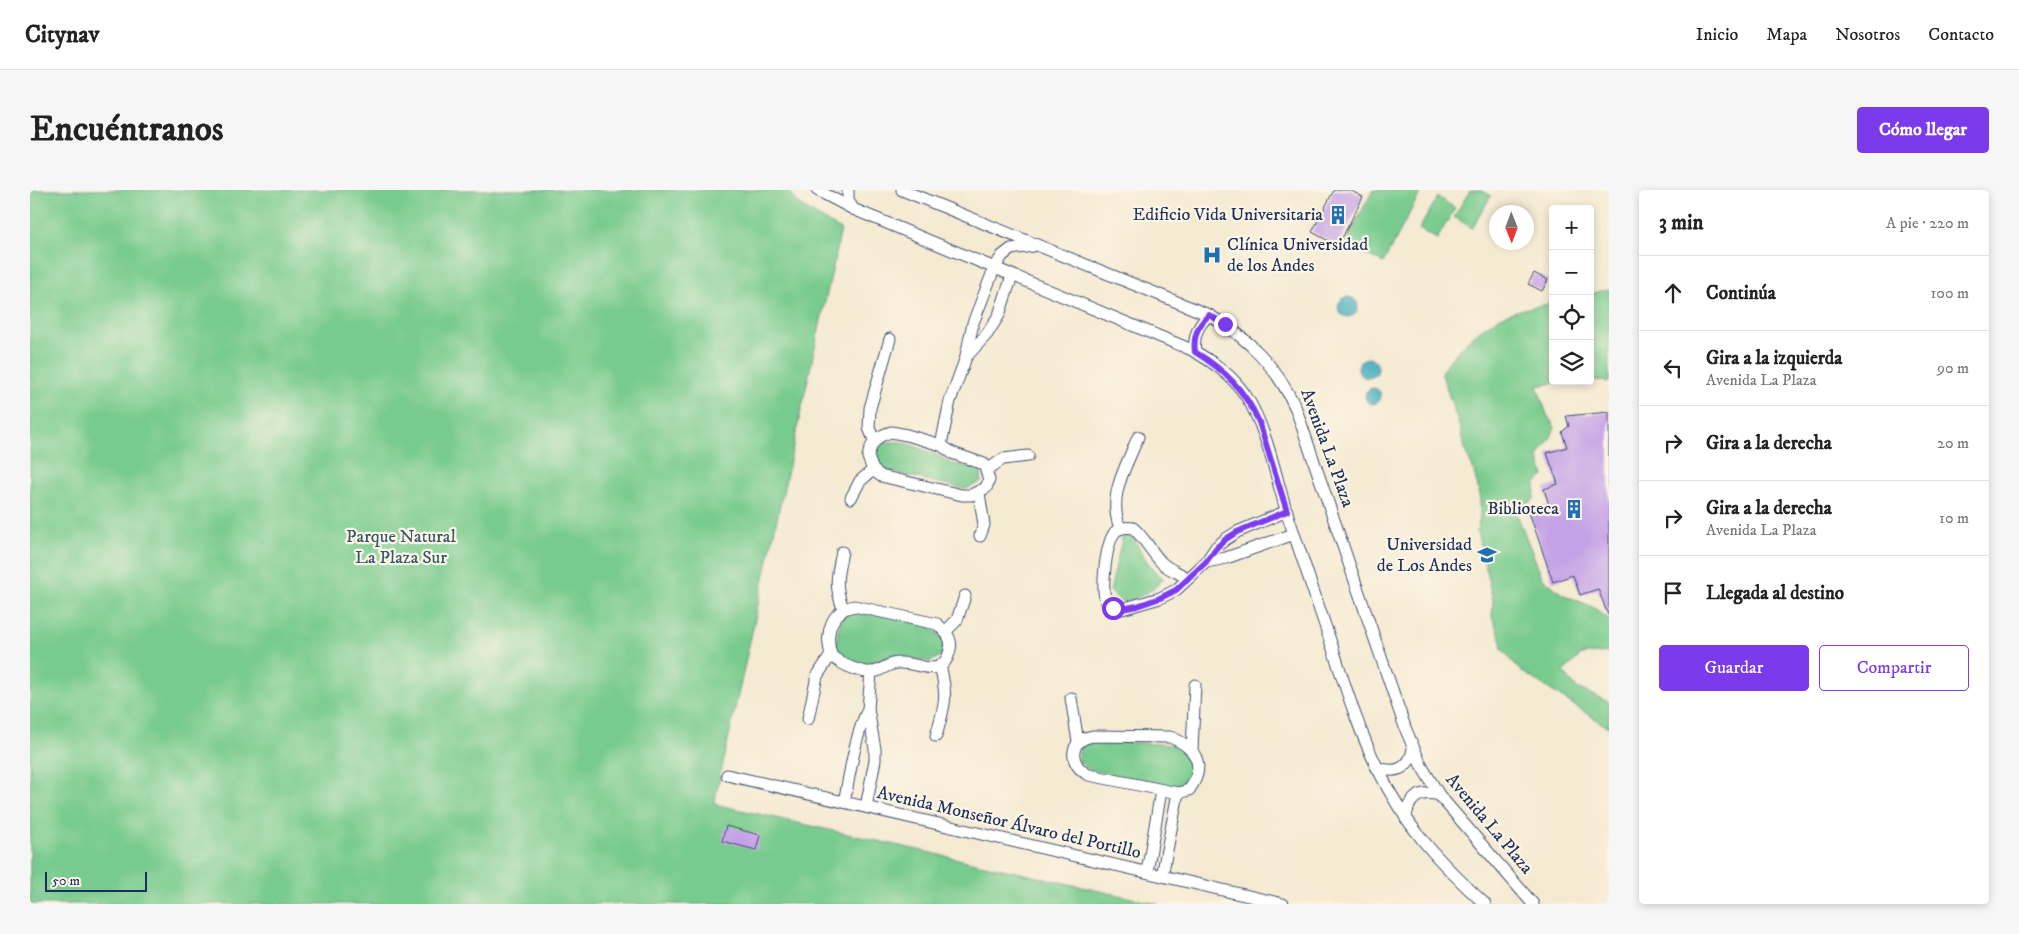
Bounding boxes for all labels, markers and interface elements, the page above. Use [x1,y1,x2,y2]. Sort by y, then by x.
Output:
text: Citynav [25,20,99,50]
text: Inicio [1696,24,1738,46]
text: Mapa [1766,24,1807,46]
text: Nosotros [1835,24,1900,46]
text: Contacto [1928,24,1994,46]
button: Cómo llegar [1857,107,1989,153]
text: Encuéntranos [30,108,224,152]
place label: Edificio Vida Universitaria [1133,204,1323,226]
building icon: Edificio Vida Universitaria [1327,204,1349,226]
north arrow [1489,205,1534,250]
map controls [1549,205,1594,385]
button: + [1549,205,1594,250]
text: 3 min [1659,210,1704,236]
text: A pie · 220 m [1886,213,1969,233]
place label: Clínica Universidad de los Andes [1227,234,1368,277]
hospital icon: Clínica Universidad de los Andes [1201,244,1223,266]
button: − [1549,250,1594,295]
icon: ahead [1659,279,1687,307]
text: Continúa [1706,282,1776,305]
text: 100 m [1931,283,1969,303]
button: locate [1549,295,1594,340]
route end [1214,313,1237,336]
button: layers [1549,340,1594,385]
text: Gira a la izquierda [1706,347,1842,370]
icon: left [1659,354,1687,382]
text: 90 m [1937,358,1969,378]
text: Avenida La Plaza [1706,370,1817,390]
street label: Avenida La Plaza [1295,386,1359,511]
icon: right [1659,429,1687,457]
text: Gira a la derecha [1706,432,1832,455]
text: 20 m [1937,433,1969,453]
text: Gira a la derecha [1706,497,1832,520]
place label: Biblioteca [1487,498,1559,520]
building icon: Biblioteca [1563,498,1585,520]
icon: right [1659,504,1687,532]
text: 10 m [1939,508,1969,528]
text: Avenida La Plaza [1706,520,1817,540]
park label: Parque Natural La Plaza Sur [346,526,457,569]
place label: Universidad de Los Andes [1377,534,1472,577]
school or university icon: Universidad de Los Andes [1476,544,1498,566]
icon: arrive [1659,579,1687,607]
text: Llegada al destino [1706,582,1844,605]
route start [1102,597,1125,620]
button: Guardar [1659,645,1809,691]
button: Compartir [1819,645,1969,691]
street label: Avenida La Plaza [1441,769,1538,879]
street label: Avenida Monseñor Álvaro del Portillo [875,781,1144,864]
scale bar [45,869,148,892]
text: 50 m [52,872,80,890]

